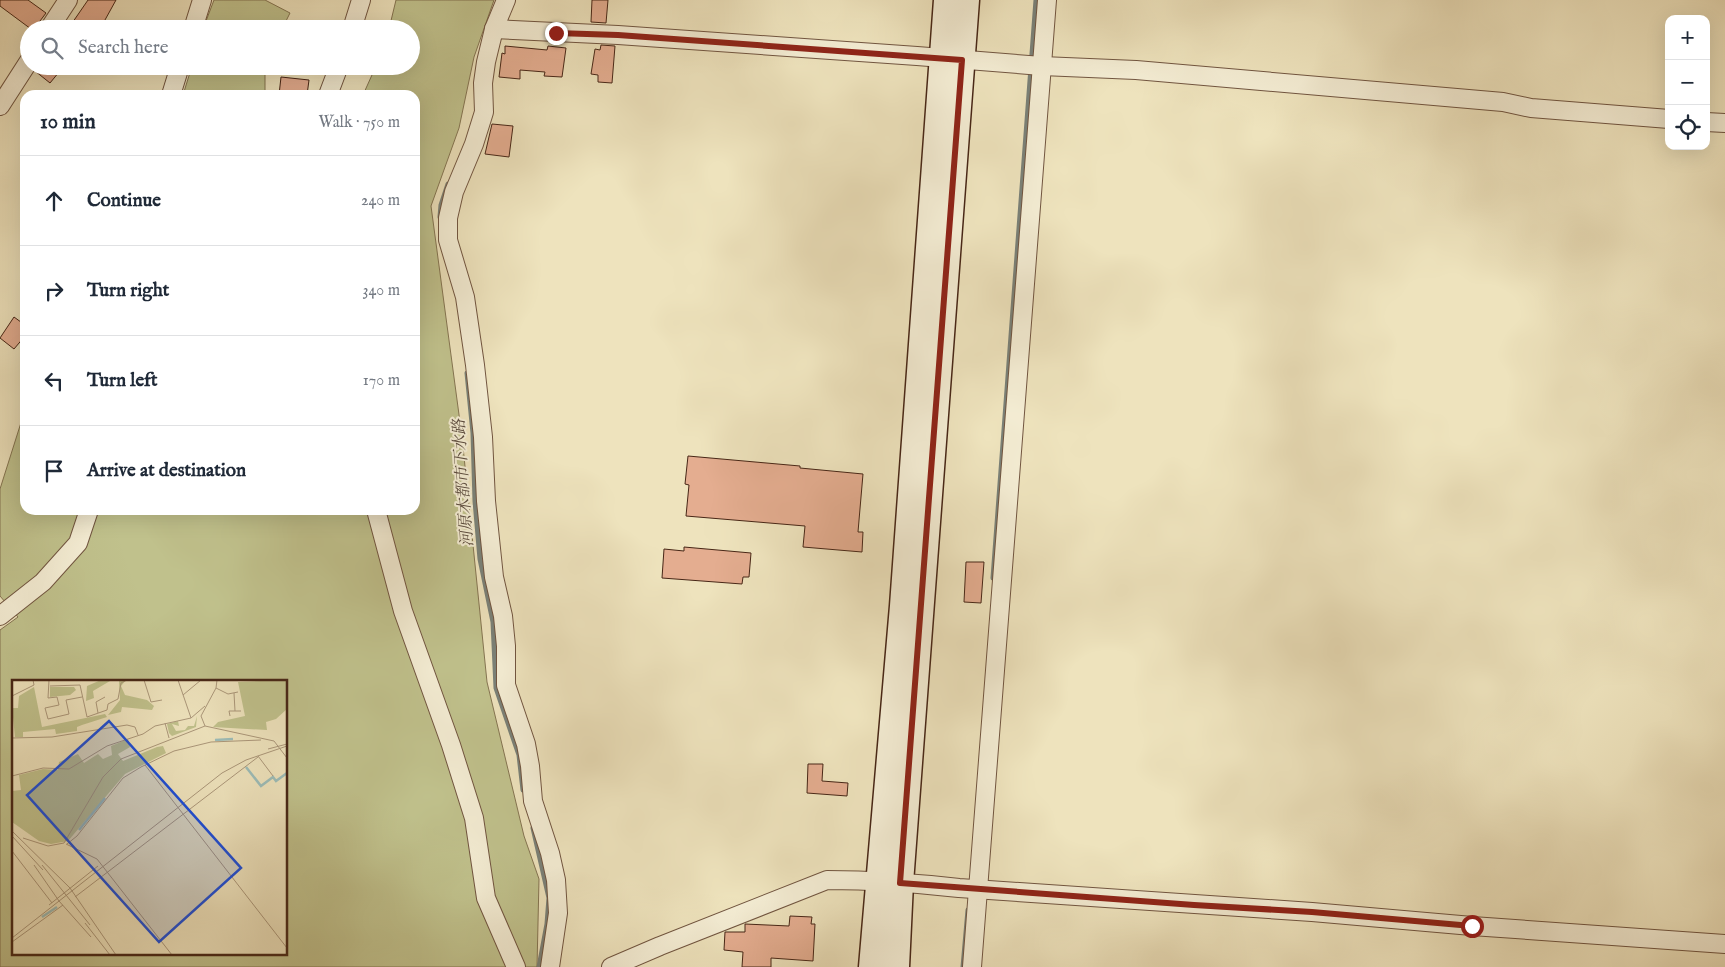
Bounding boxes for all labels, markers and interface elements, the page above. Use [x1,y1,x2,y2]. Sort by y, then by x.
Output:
map controls [1665,15,1710,150]
button: + [1665,15,1710,60]
search box [20,20,420,75]
route end [545,22,568,45]
icon: search [38,34,66,62]
text: Search here [78,36,169,60]
button: − [1665,60,1710,105]
button: locate [1665,105,1710,150]
text: 10 min [40,109,96,136]
text: Walk · 750 m [318,113,400,133]
icon: ahead [40,187,68,215]
text: Continue [87,189,161,213]
text: 240 m [361,191,400,211]
icon: right [40,277,68,305]
text: Turn right [87,279,169,303]
text: 340 m [362,281,400,301]
icon: left [40,367,68,395]
text: Turn left [87,369,158,393]
text: 170 m [363,371,400,391]
water label: 河原木都市下水路 [449,417,478,547]
icon: arrive [40,457,68,485]
text: Arrive at destination [87,459,246,483]
inset map [12,680,288,954]
route start [1461,915,1484,938]

